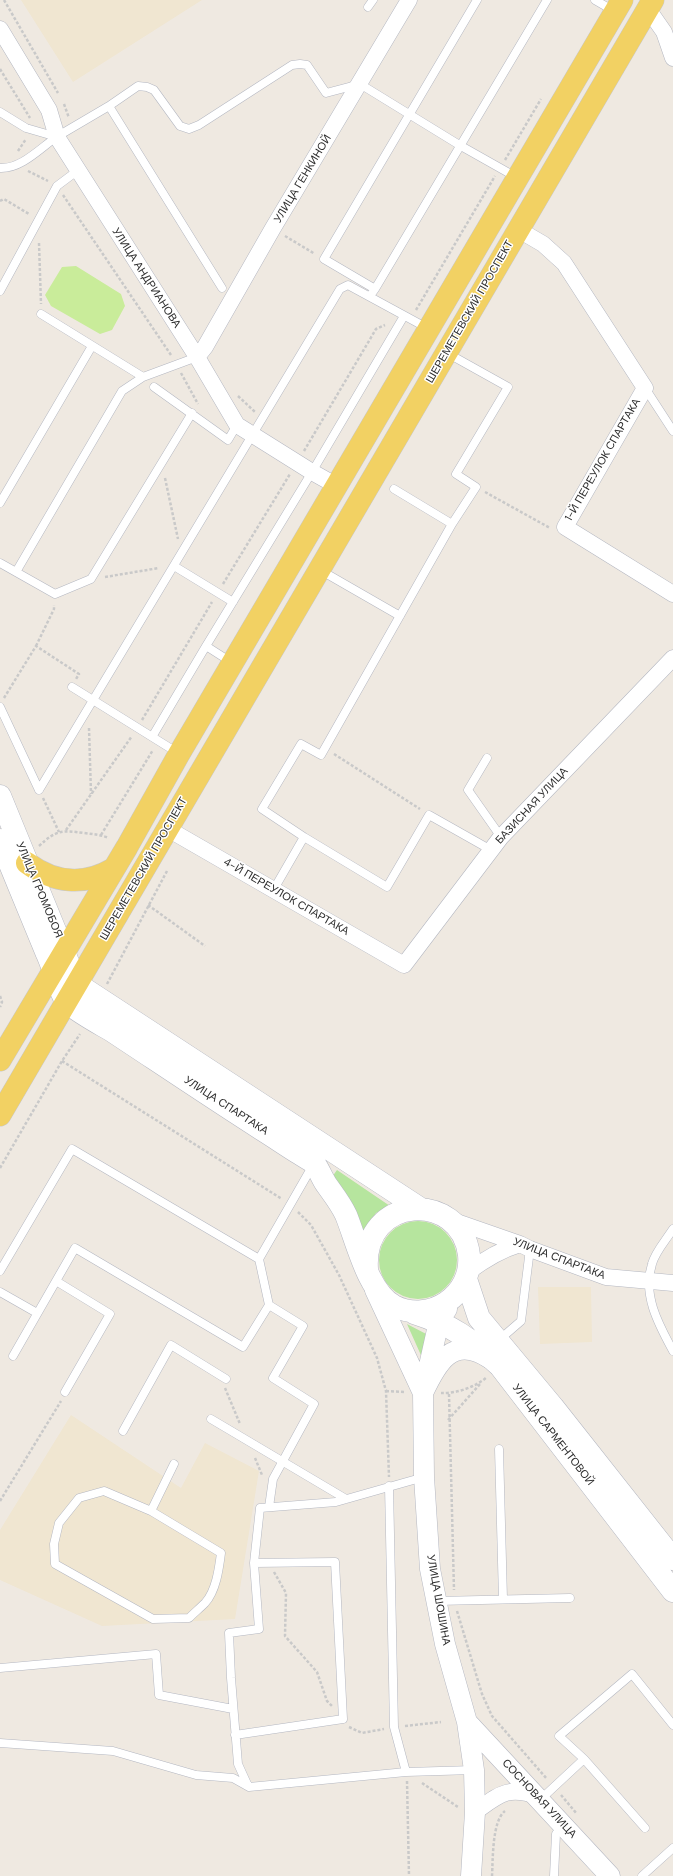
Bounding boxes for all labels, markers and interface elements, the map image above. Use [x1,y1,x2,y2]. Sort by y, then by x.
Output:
street label: УЛИЦА ГЕНКИНОЙ [272,133,334,225]
street label: УЛИЦА АНДРИАНОВА [109,226,183,330]
street label: ШЕРЕМЕТЕВСКИЙ ПРОСПЕКТ [424,238,516,386]
street label: 1-Й ПЕРЕУЛОК СПАРТАКА [562,396,644,524]
street label: БАЗИСНАЯ УЛИЦА [493,765,571,847]
street label: ШЕРЕМЕТЕВСКИЙ ПРОСПЕКТ [98,795,190,943]
street label: УЛИЦА ГРОМОБОЯ [13,840,65,940]
street label: 4-Й ПЕРЕУЛОК СПАРТАКА [221,856,351,938]
street label: УЛИЦА СПАРТАКА [181,1074,271,1138]
street label: УЛИЦА СПАРТАКА [511,1235,607,1283]
street label: УЛИЦА САРМЕНТОВОЙ [509,1382,597,1488]
street label: УЛИЦА ШОШИНА [424,1554,452,1646]
street label: СОСНОВАЯ УЛИЦА [499,1757,579,1841]

